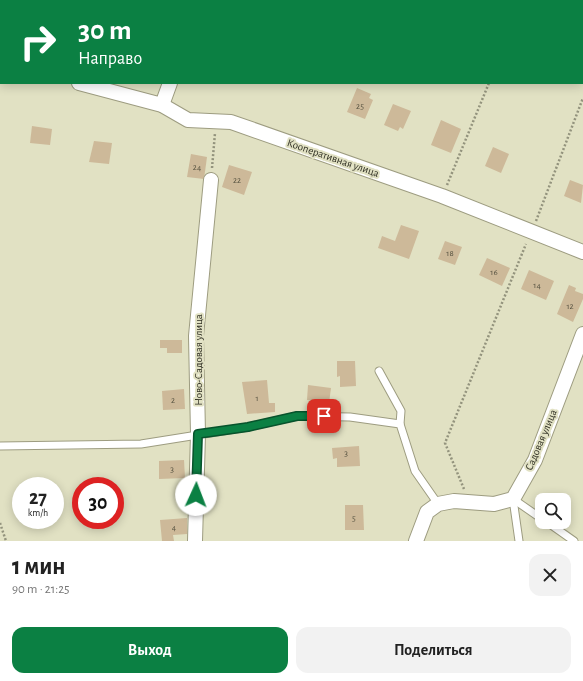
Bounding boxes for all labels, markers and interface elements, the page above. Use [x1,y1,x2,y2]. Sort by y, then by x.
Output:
icon: right [12,16,64,68]
text: 30 m [78,17,131,45]
text: Направо [78,50,142,68]
house number: 25 [356,102,364,111]
street label: Кооперативная улица [286,137,380,179]
house number: 24 [193,163,202,172]
house number: 22 [233,176,241,185]
house number: 18 [446,249,454,258]
house number: 16 [490,268,498,277]
house number: 14 [533,281,541,290]
house number: 12 [566,302,574,311]
street label: Ново-Садовая улица [193,314,204,406]
house number: 1 [255,394,259,403]
house number: 2 [171,396,175,405]
pin [307,399,341,433]
icon: arrive [313,405,335,427]
street label: Садовая улица [523,408,559,472]
house number: 3 [344,449,348,458]
house number: 3 [170,465,174,474]
position arrow [175,474,217,516]
speed limit sign: 30 [72,477,124,529]
text: 27 [29,488,47,508]
map controls [535,493,571,529]
button: search [535,493,571,529]
text: km/h [28,508,48,518]
house number: 5 [352,514,356,523]
house number: 4 [172,523,177,532]
button: close [529,554,571,596]
text: 1 мин [12,555,66,579]
text: 90 m · 21:25 [12,583,70,596]
button: Выход [12,627,288,673]
button: Поделиться [296,627,571,673]

